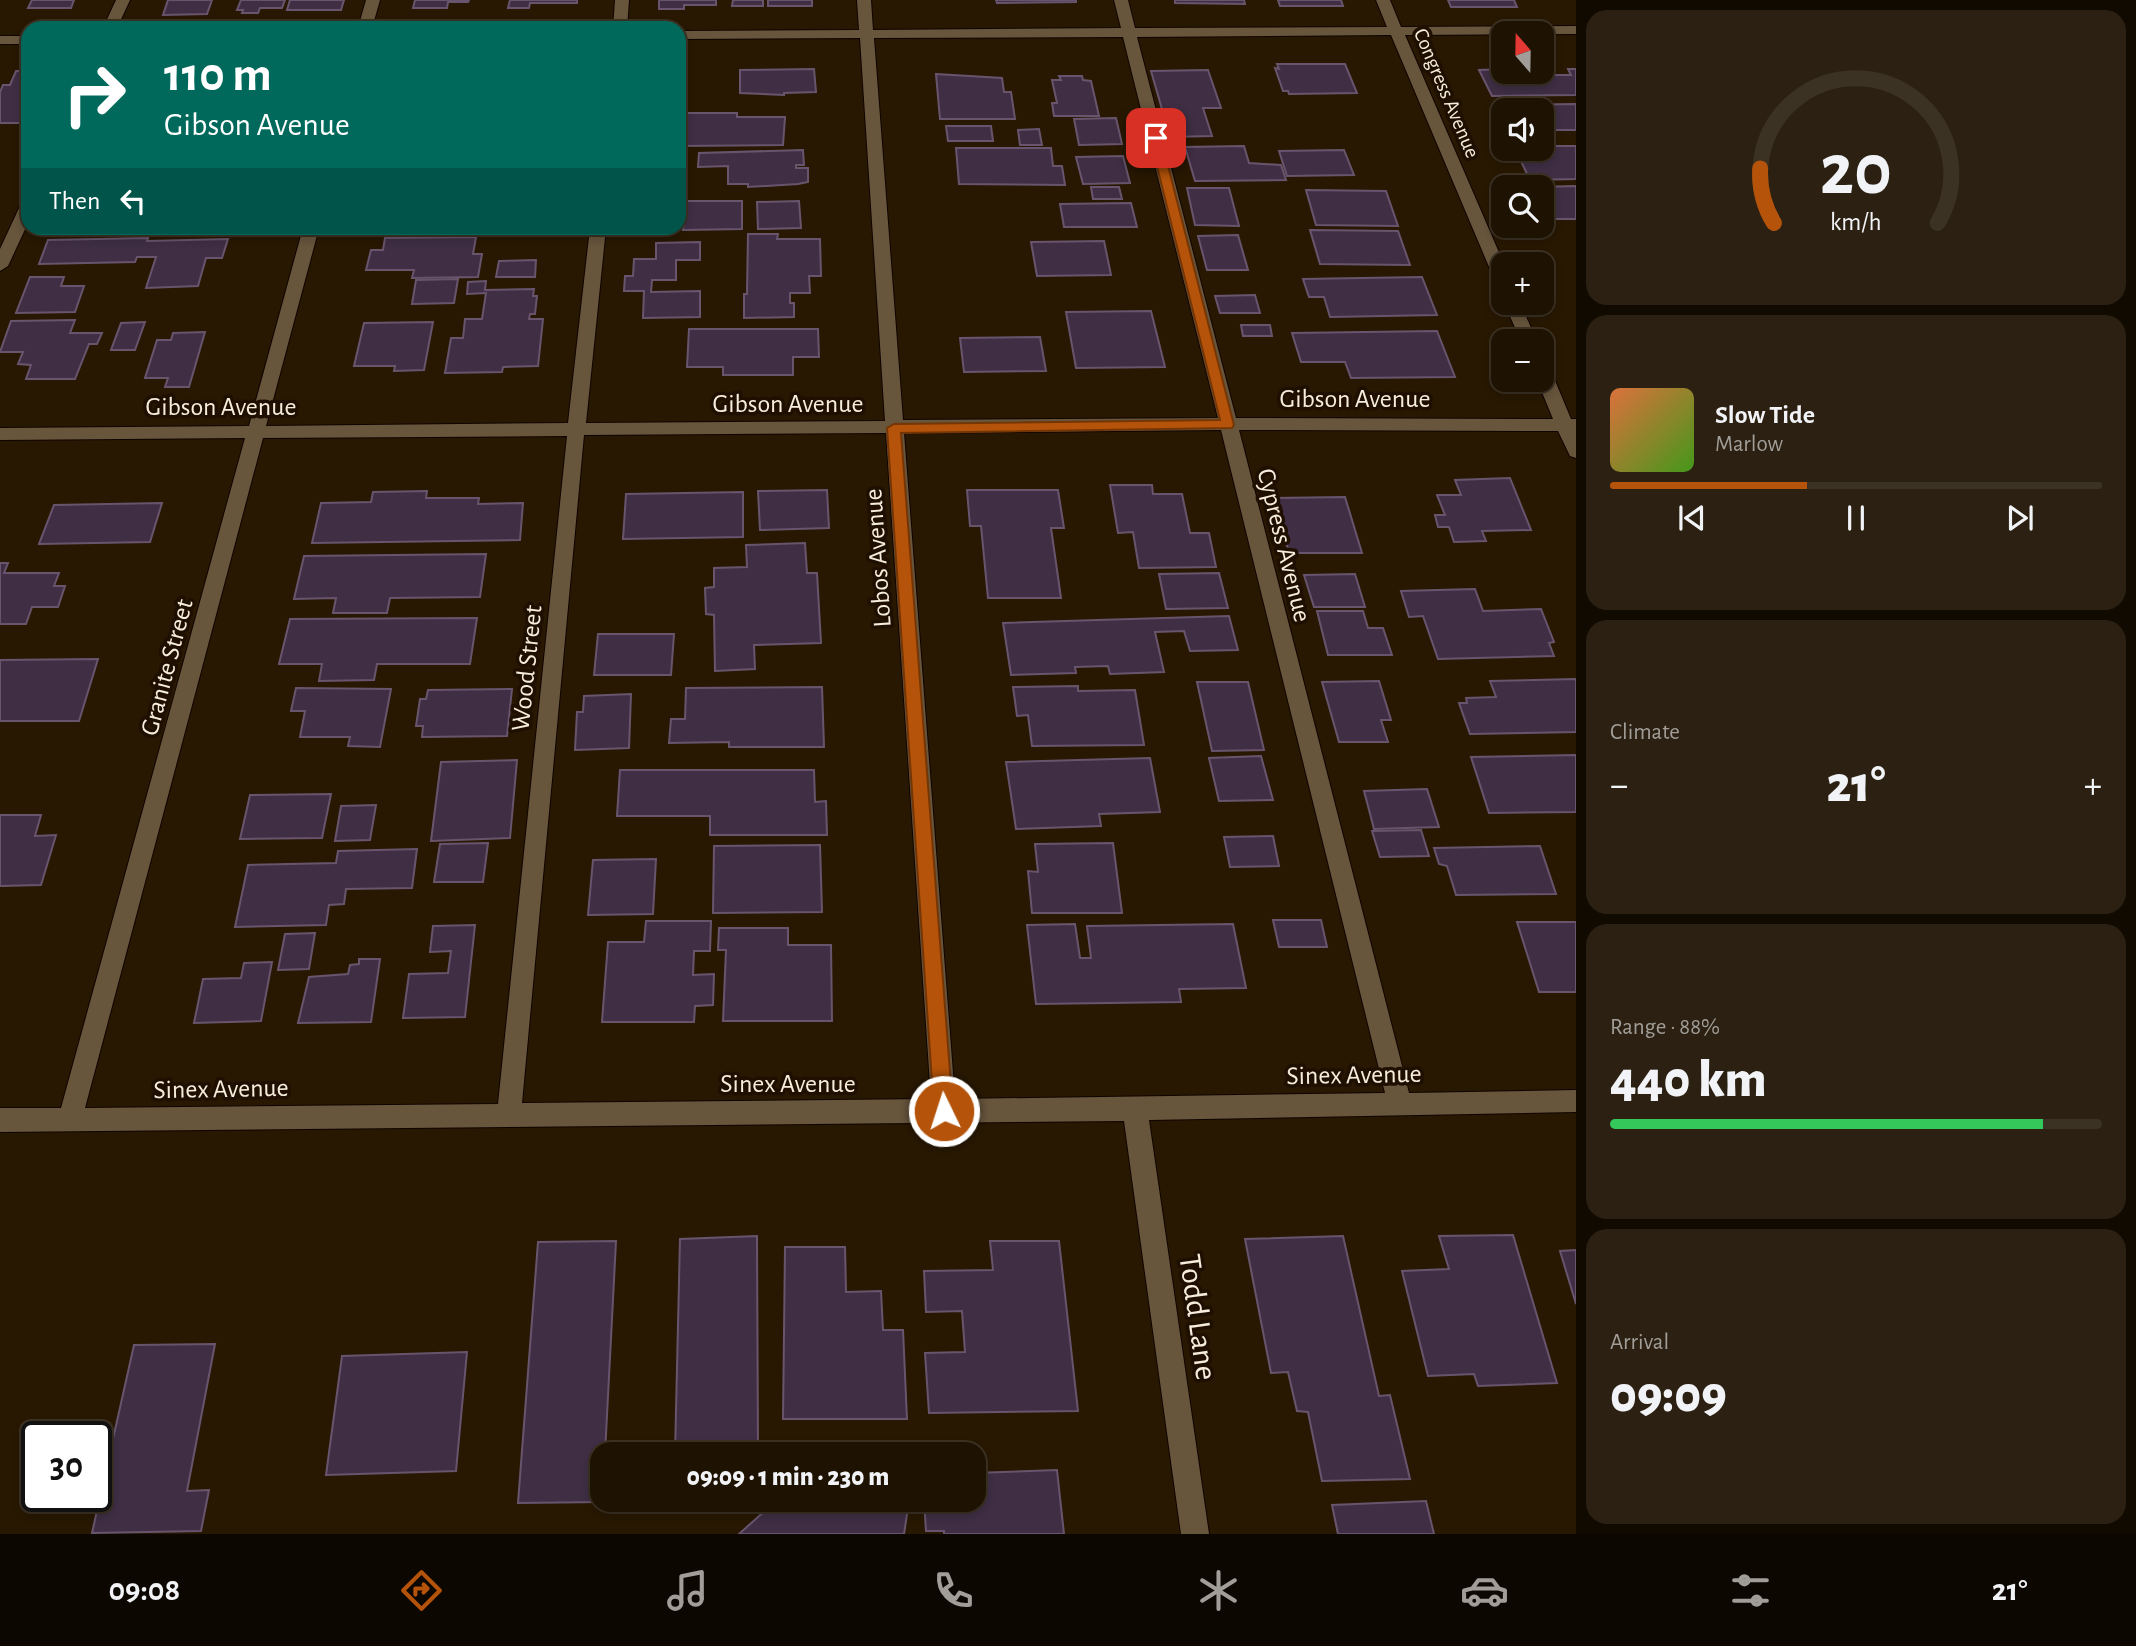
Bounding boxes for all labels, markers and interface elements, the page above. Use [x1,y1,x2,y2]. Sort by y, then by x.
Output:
north arrow [1491,21,1554,84]
map controls [1491,21,1554,392]
street label: Congress Avenue [1410,25,1483,161]
icon: right [49,49,140,140]
text: 110 m [164,51,272,100]
button: sound [1491,98,1554,161]
pin [1126,108,1186,168]
text: Gibson Avenue [164,109,350,141]
icon: arrive [1137,119,1175,157]
text: 20 [1820,136,1892,209]
button: search [1491,175,1554,238]
icon: left [114,182,152,220]
text: Then [49,188,100,214]
text: km/h [1830,210,1882,235]
button: + [1491,252,1554,315]
button: − [1491,329,1554,392]
street label: Gibson Avenue [1280,386,1430,412]
street label: Gibson Avenue [713,391,863,417]
street label: Gibson Avenue [146,394,296,420]
text: Slow Tide [1715,402,1815,428]
text: Marlow [1715,433,1783,456]
street label: Cypress Avenue [1252,466,1316,625]
street label: Lobos Avenue [860,488,896,628]
icon: previous [1673,499,1711,537]
icon: pause [1837,499,1875,537]
icon: next [2001,499,2039,537]
street label: Granite Street [136,596,198,738]
street label: Wood Street [507,604,547,732]
text: Climate [1610,721,1680,744]
text: 21° [1826,759,1886,811]
text: − [1610,767,1628,805]
text: + [2084,767,2102,805]
text: Range · 88% [1610,1016,1720,1039]
text: 440 km [1610,1054,1767,1106]
street label: Sinex Avenue [1286,1061,1422,1089]
street label: Sinex Avenue [720,1071,856,1097]
position arrow [907,1074,981,1148]
street label: Sinex Avenue [153,1075,289,1103]
street label: Todd Lane [1173,1252,1223,1382]
text: Arrival [1610,1331,1669,1354]
text: 09:09 [1610,1369,1727,1421]
speed limit sign: 30 [21,1421,112,1512]
text: 09:09 · 1 min · 230 m [687,1464,889,1490]
icon: directions [397,1566,446,1615]
icon: music [663,1566,712,1615]
icon: phone [929,1566,978,1615]
icon: climate [1194,1566,1243,1615]
icon: car [1460,1566,1509,1615]
icon: filters [1726,1566,1775,1615]
text: 09:08 [108,1574,180,1606]
text: 21° [1992,1574,2028,1606]

